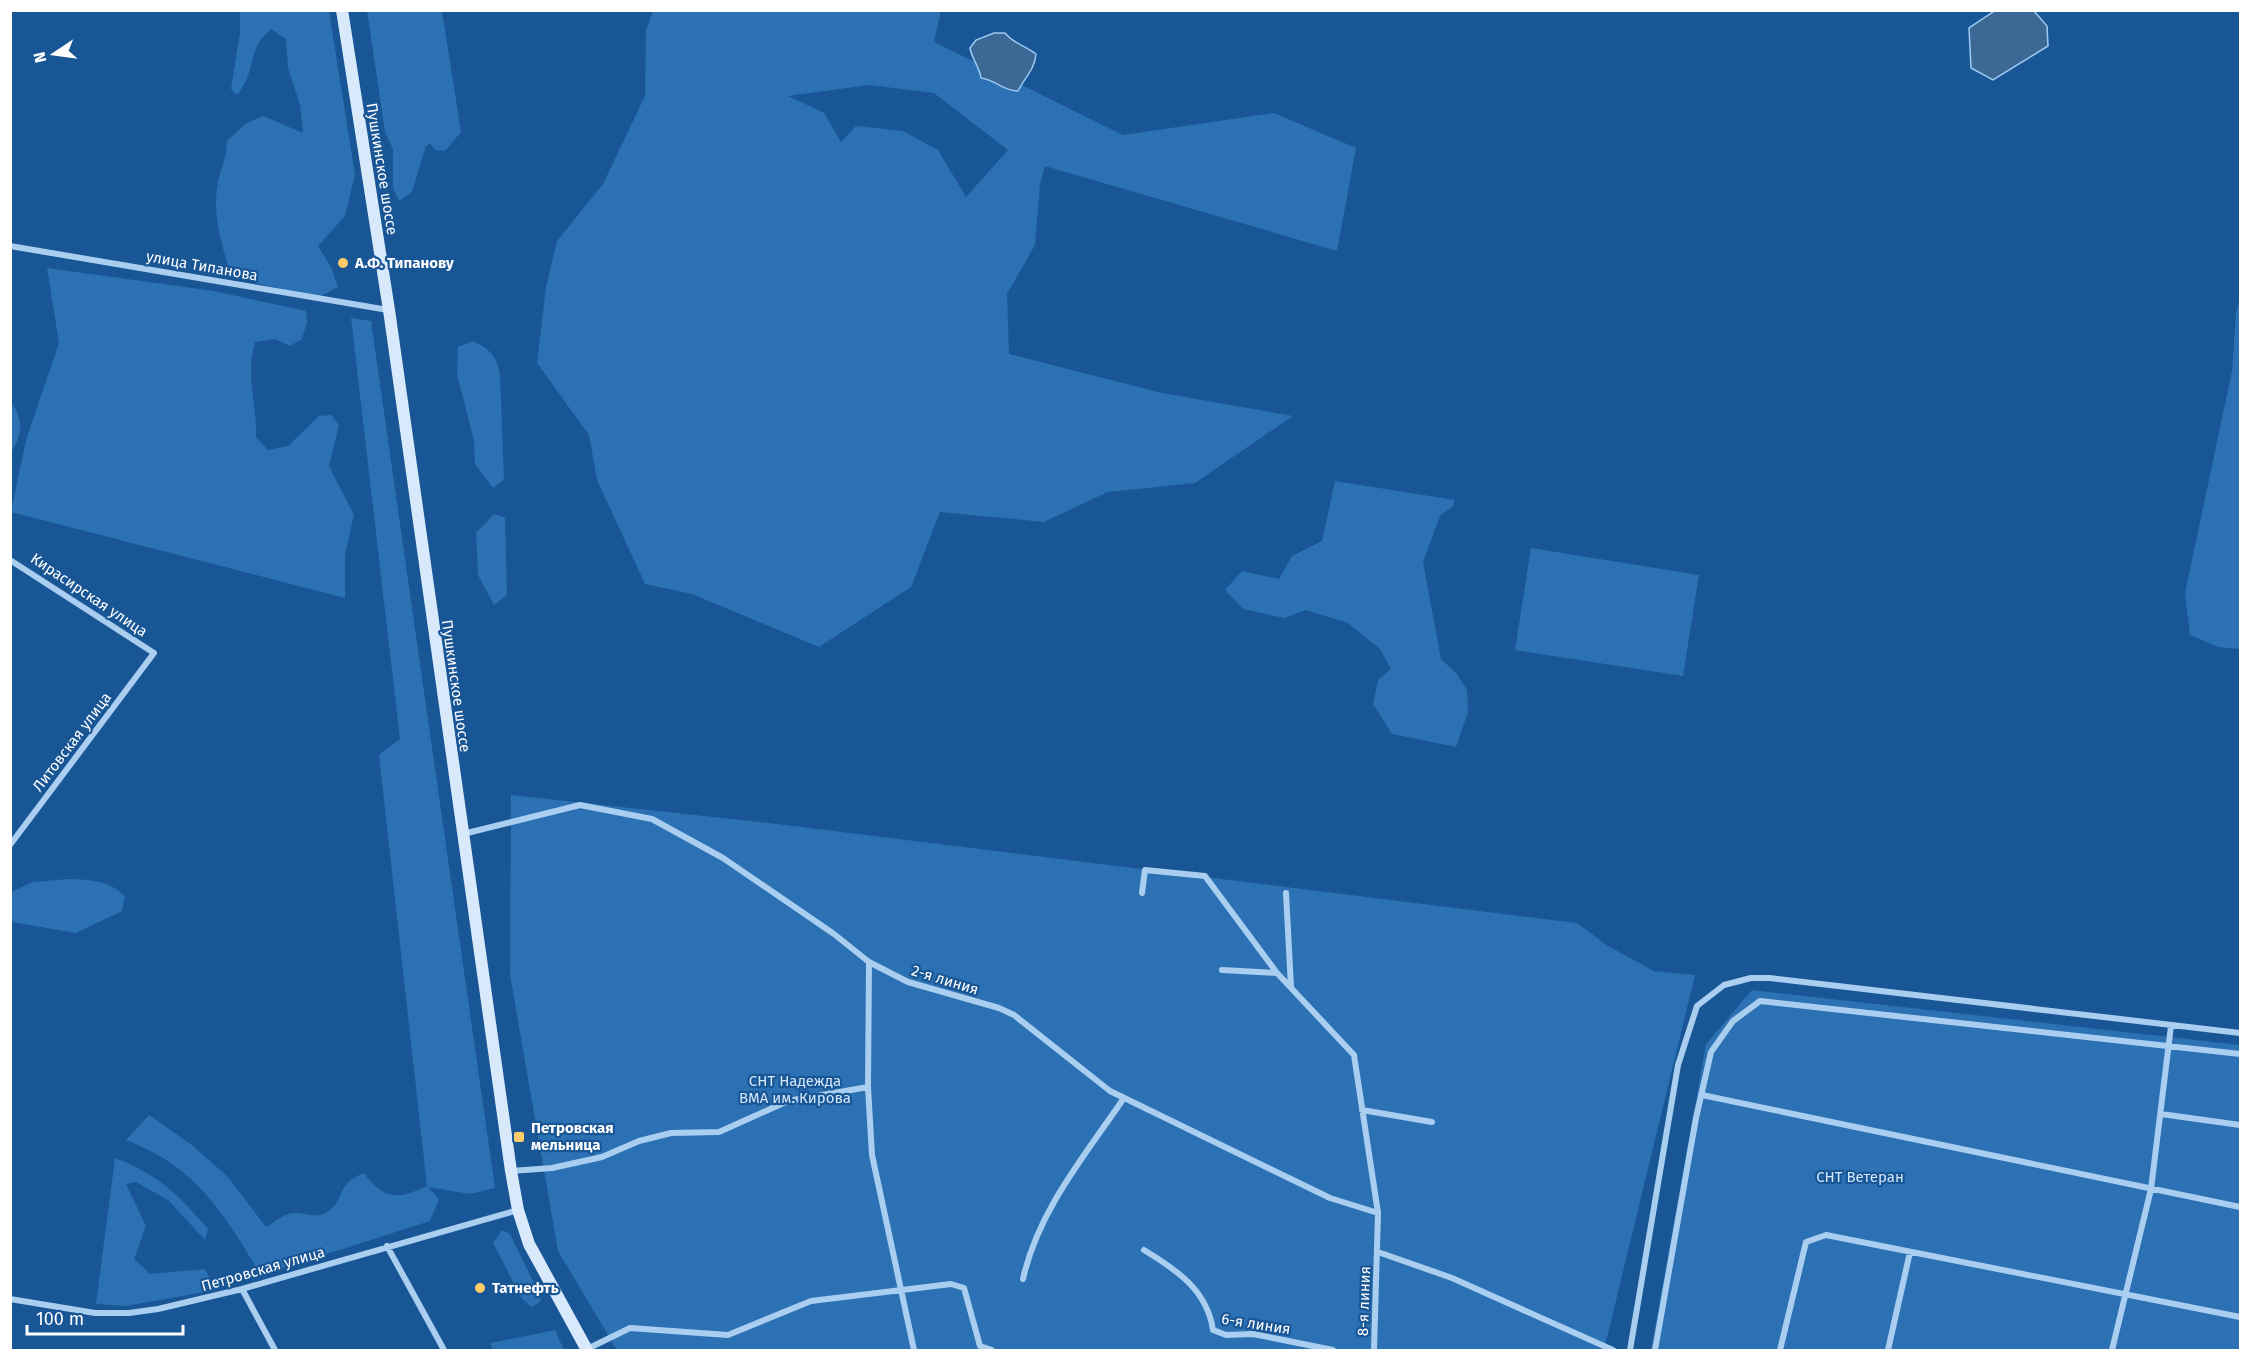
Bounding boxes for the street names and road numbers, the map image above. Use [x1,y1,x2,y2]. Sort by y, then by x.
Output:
street label: Пушкинское шоссе [363,102,401,236]
street label: улица Типанова [145,247,259,285]
street label: Кирасирская улица [27,549,151,641]
street label: Пушкинское шоссе [438,619,474,753]
street label: Литовская улица [29,689,115,795]
street label: 2-я линия [909,961,981,999]
street label: Петровская улица [199,1243,327,1295]
street label: 8-я линия [1354,1266,1374,1336]
street label: 6-я линия [1220,1310,1292,1338]

